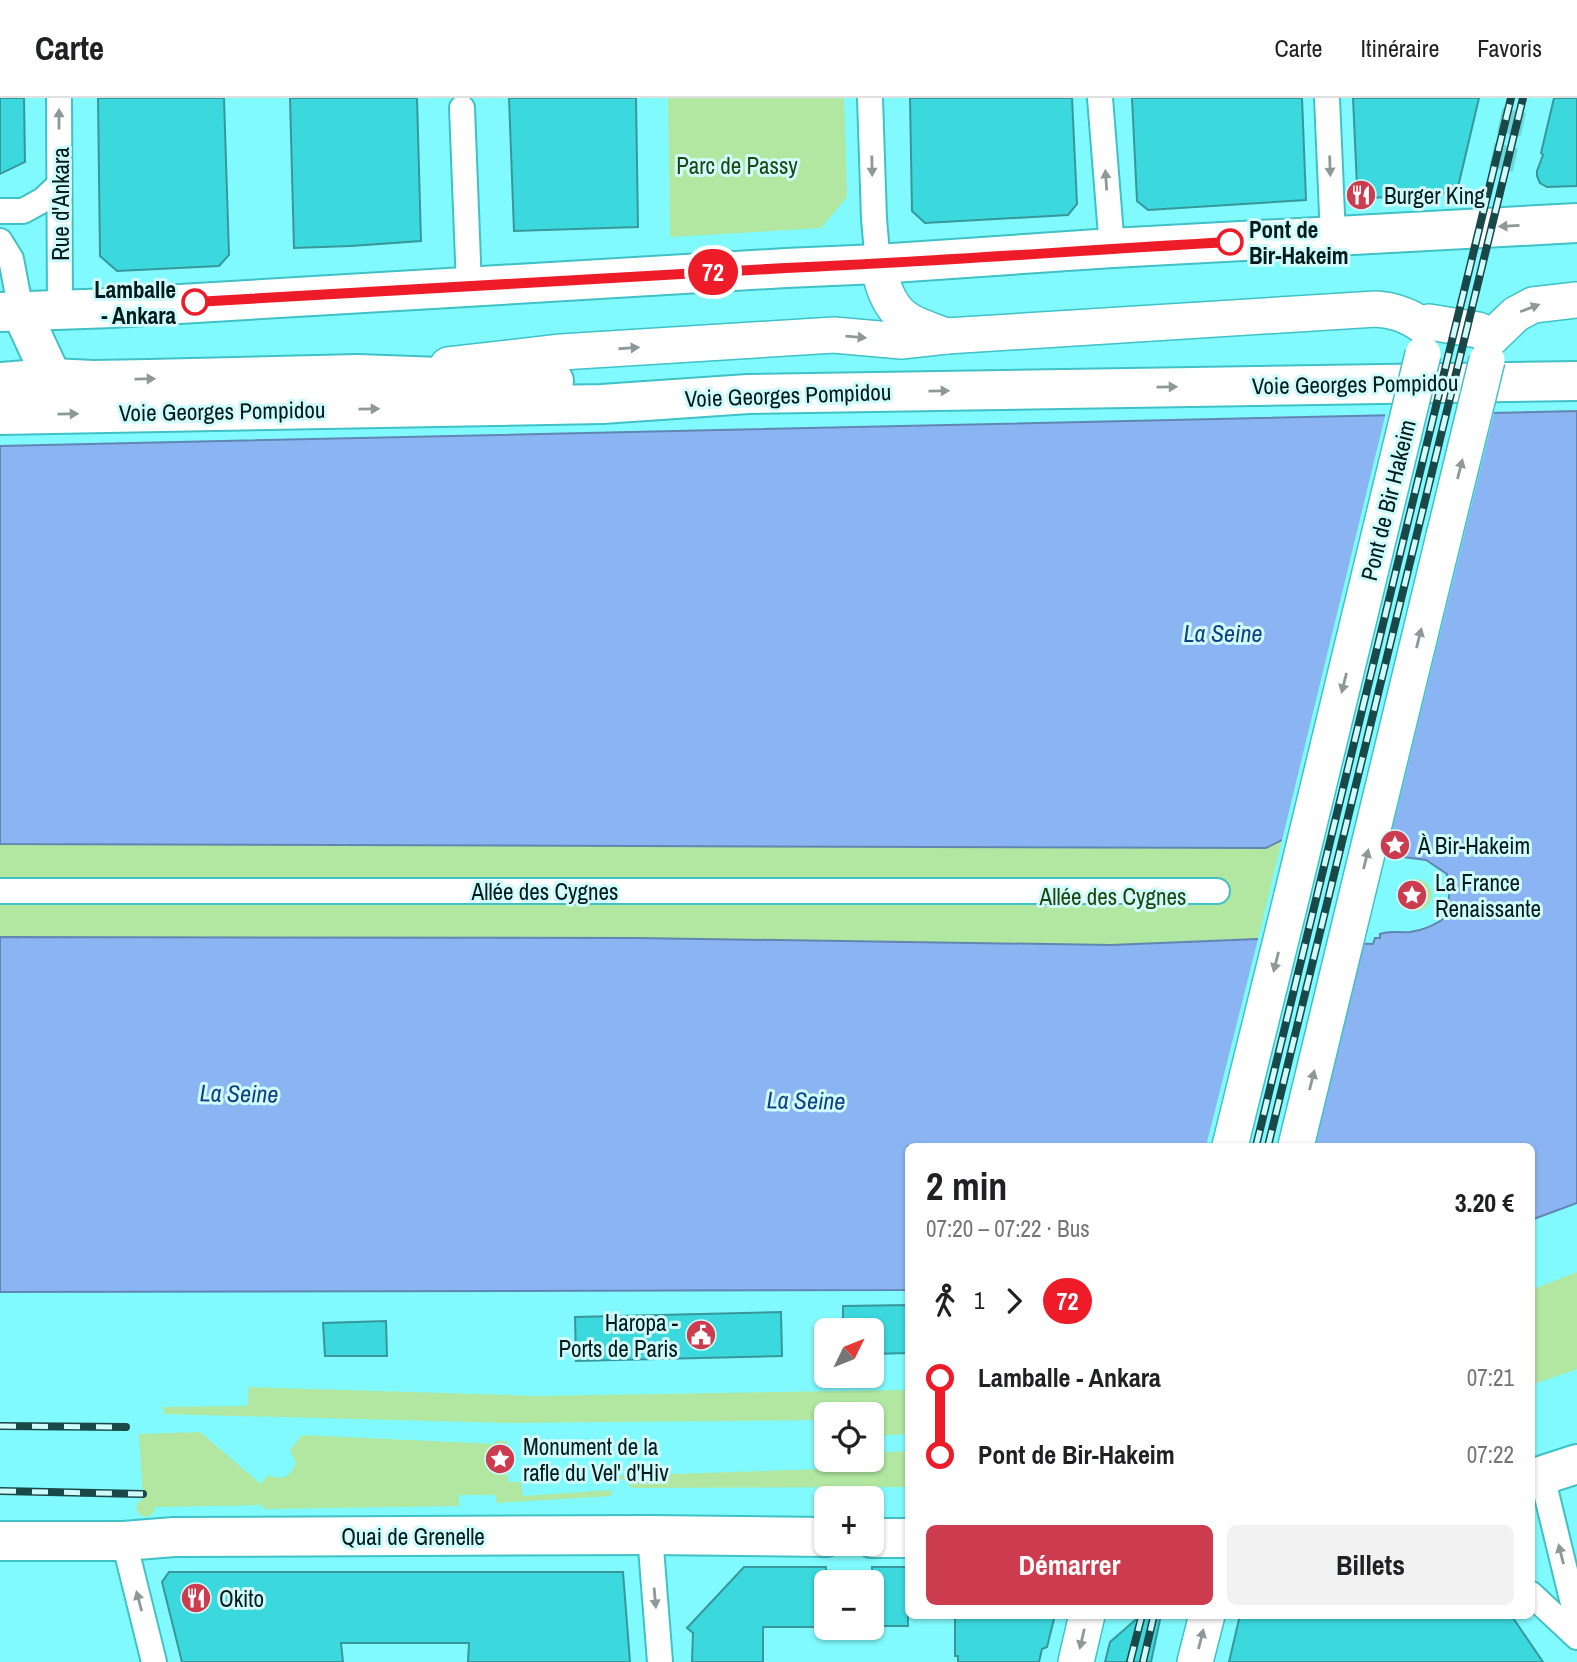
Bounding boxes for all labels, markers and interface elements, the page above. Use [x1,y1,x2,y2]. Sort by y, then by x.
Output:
text: Carte [35,26,104,70]
text: Carte [1274,32,1323,64]
text: Itinéraire [1361,32,1439,64]
text: Favoris [1477,32,1542,64]
one-way arrow [53,108,65,130]
street label: Rue d'Ankara [45,147,76,261]
park label: Parc de Passy [676,150,798,181]
one-way arrow [866,155,878,177]
one-way arrow [1324,155,1336,177]
one-way arrow [1101,169,1112,191]
restaurant icon: Burger King [1344,178,1378,212]
place label: Burger King [1384,180,1485,211]
place label: Pont de Bir-Hakeim [1249,214,1349,271]
one-way arrow [1498,221,1520,232]
marker: Pont de Bir-Hakeim [1217,229,1243,255]
line badge: 72 [682,249,744,295]
text: 72 [702,256,724,288]
place label: Lamballe - Ankara [94,274,177,331]
marker: Lamballe - Ankara [182,289,208,315]
one-way arrow [1520,303,1541,314]
one-way arrow [845,332,867,343]
one-way arrow [618,342,640,353]
street label: Voie Georges Pompidou [1251,367,1459,401]
one-way arrow [134,374,156,385]
street label: Voie Georges Pompidou [684,376,892,414]
one-way arrow [1156,381,1178,393]
one-way arrow [928,385,950,397]
street label: Voie Georges Pompidou [118,394,326,428]
one-way arrow [358,403,380,414]
one-way arrow [57,408,79,420]
street label: Pont de Bir Hakeim [1353,416,1423,584]
one-way arrow [1455,458,1466,480]
water label: La Seine [1184,617,1262,649]
one-way arrow [1414,627,1425,649]
one-way arrow [1338,672,1349,694]
place icon: À Bir-Hakeim [1378,828,1412,862]
place label: À Bir-Hakeim [1417,830,1530,861]
one-way arrow [1361,848,1372,870]
place label: La France Renaissante [1435,867,1541,924]
street label: Allée des Cygnes [471,876,618,907]
place icon: La France Renaissante [1395,878,1429,912]
park label: Allée des Cygnes [1039,881,1186,912]
one-way arrow [1270,951,1281,973]
one-way arrow [1307,1069,1318,1091]
water label: La Seine [199,1076,279,1110]
water label: La Seine [766,1083,846,1117]
text: 2 min [926,1161,1007,1212]
text: 3.20 € [1455,1185,1514,1220]
text: 07:20 – 07:22 · Bus [926,1213,1090,1244]
icon: walk [926,1282,964,1320]
icon: forward [995,1282,1033,1320]
text: 1 [974,1285,985,1316]
text: 72 [1057,1285,1078,1317]
place label: Haropa - Ports de Paris [558,1307,679,1364]
public building icon: Haropa - Ports de Paris [684,1318,718,1352]
north arrow [814,1318,884,1388]
map controls [814,1318,884,1640]
text: Lamballe - Ankara [978,1360,1161,1395]
text: 07:21 [1467,1362,1514,1393]
button: locate [814,1402,884,1472]
place label: Monument de la rafle du Vel' d'Hiv [523,1431,669,1488]
text: Pont de Bir-Hakeim [978,1437,1175,1472]
text: 07:22 [1467,1439,1514,1470]
place icon: Monument de la rafle du Vel' d'Hiv [483,1442,517,1476]
button: + [814,1486,884,1556]
street label: Quai de Grenelle [341,1521,485,1552]
button: Démarrer [926,1525,1213,1605]
button: Billets [1227,1525,1514,1605]
one-way arrow [1555,1543,1566,1565]
button: − [814,1570,884,1640]
restaurant icon: Okito [179,1581,213,1615]
place label: Okito [219,1583,264,1614]
one-way arrow [650,1588,661,1610]
one-way arrow [133,1590,144,1612]
one-way arrow [1076,1628,1087,1650]
one-way arrow [1196,1628,1207,1650]

